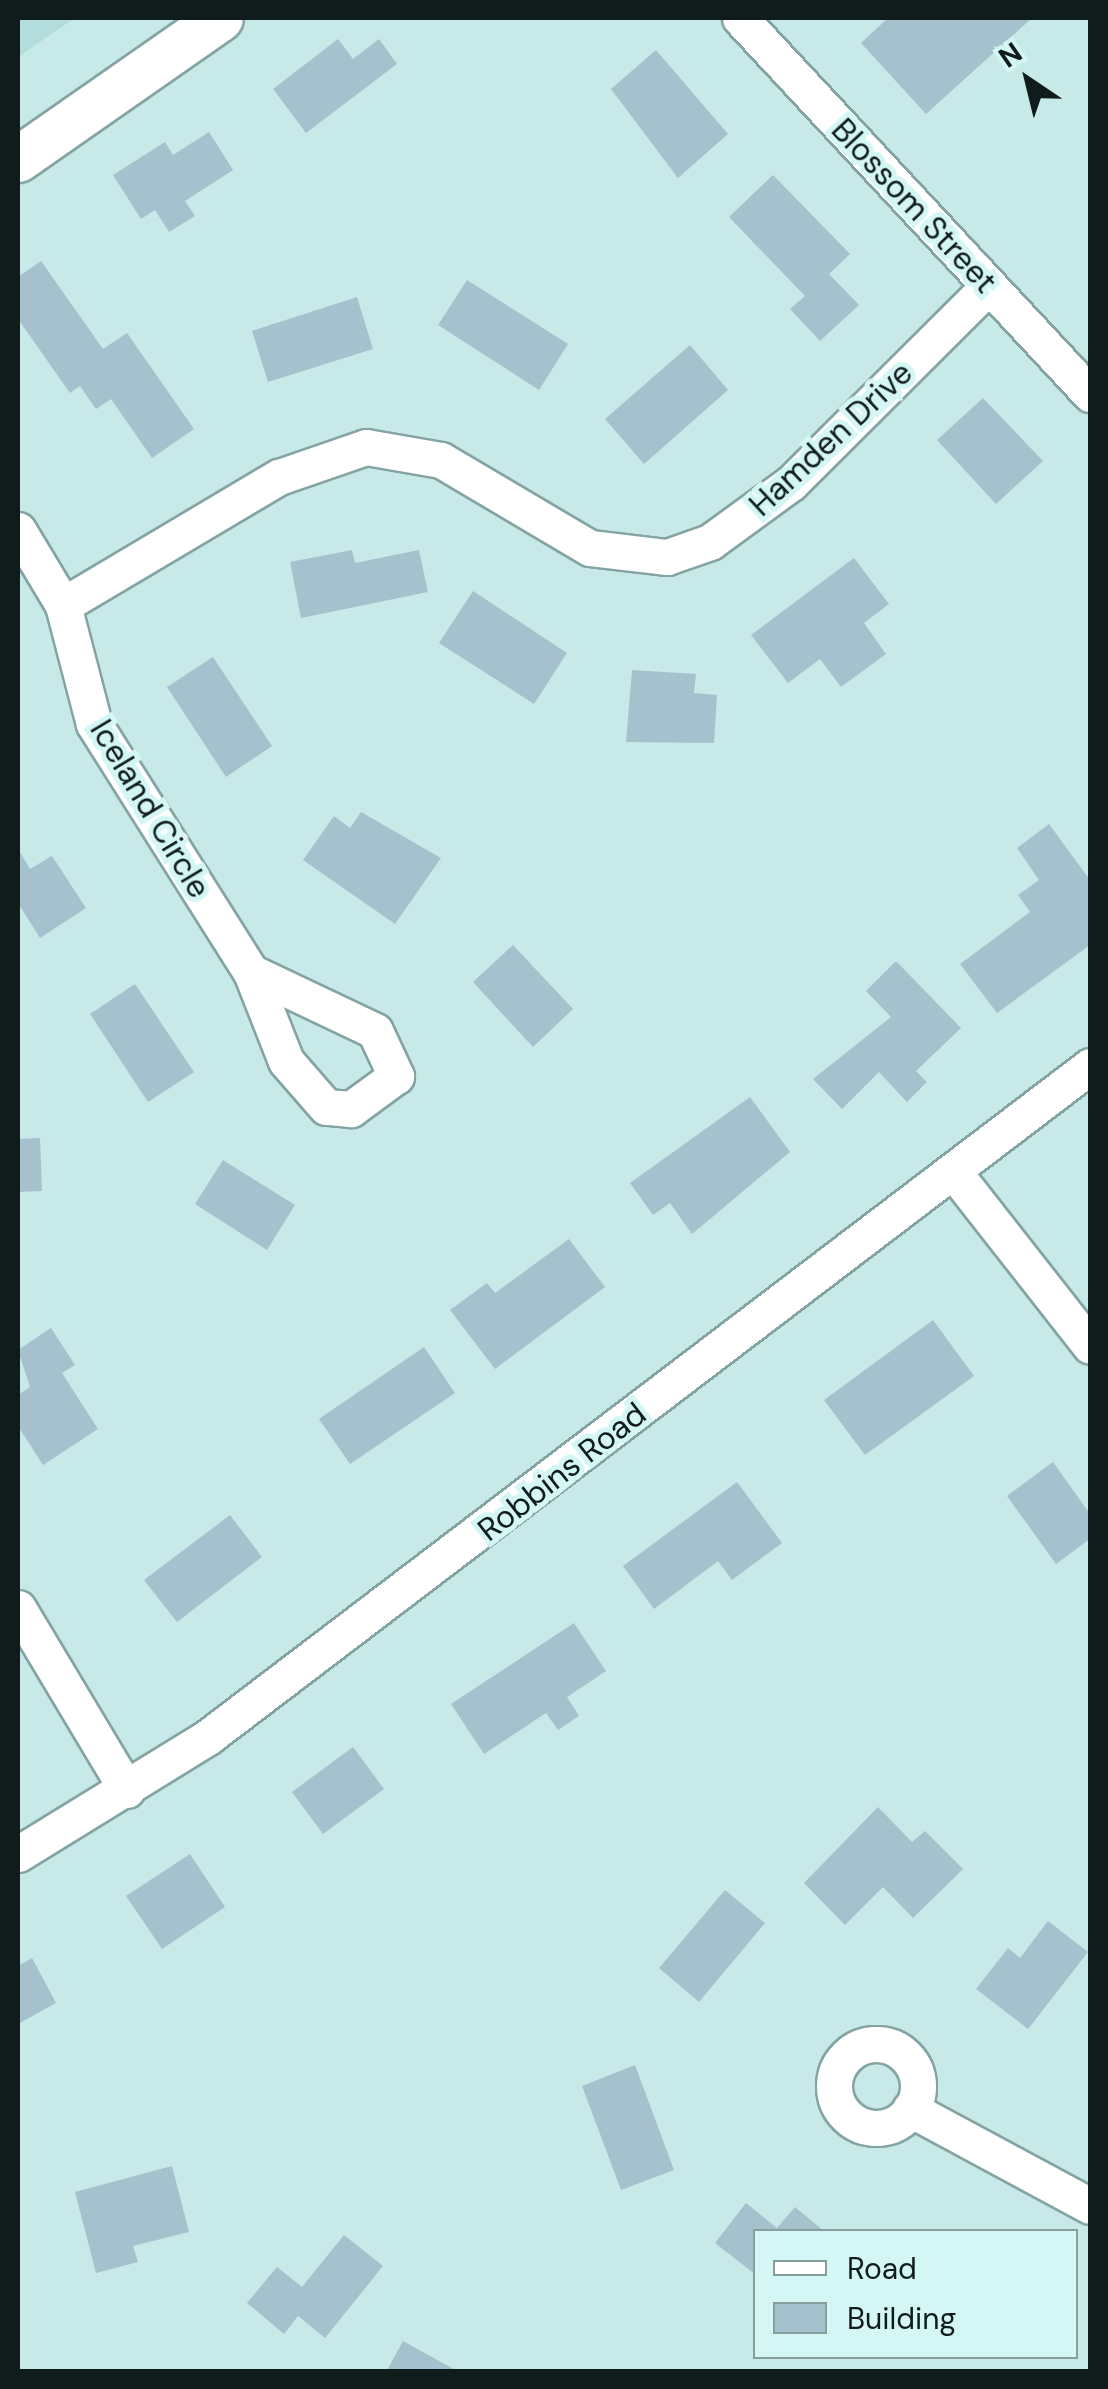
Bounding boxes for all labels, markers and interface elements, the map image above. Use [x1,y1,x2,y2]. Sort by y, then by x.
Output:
north arrow [978,30,1078,130]
text: N [992,34,1029,76]
street label: Blossom Street [823,111,1005,301]
street label: Hamden Drive [742,354,920,524]
street label: Iceland Circle [82,713,218,905]
street label: Robbins Road [471,1395,653,1549]
legend [753,2229,1078,2359]
text: Road [847,2249,917,2288]
text: Building [847,2299,956,2338]

